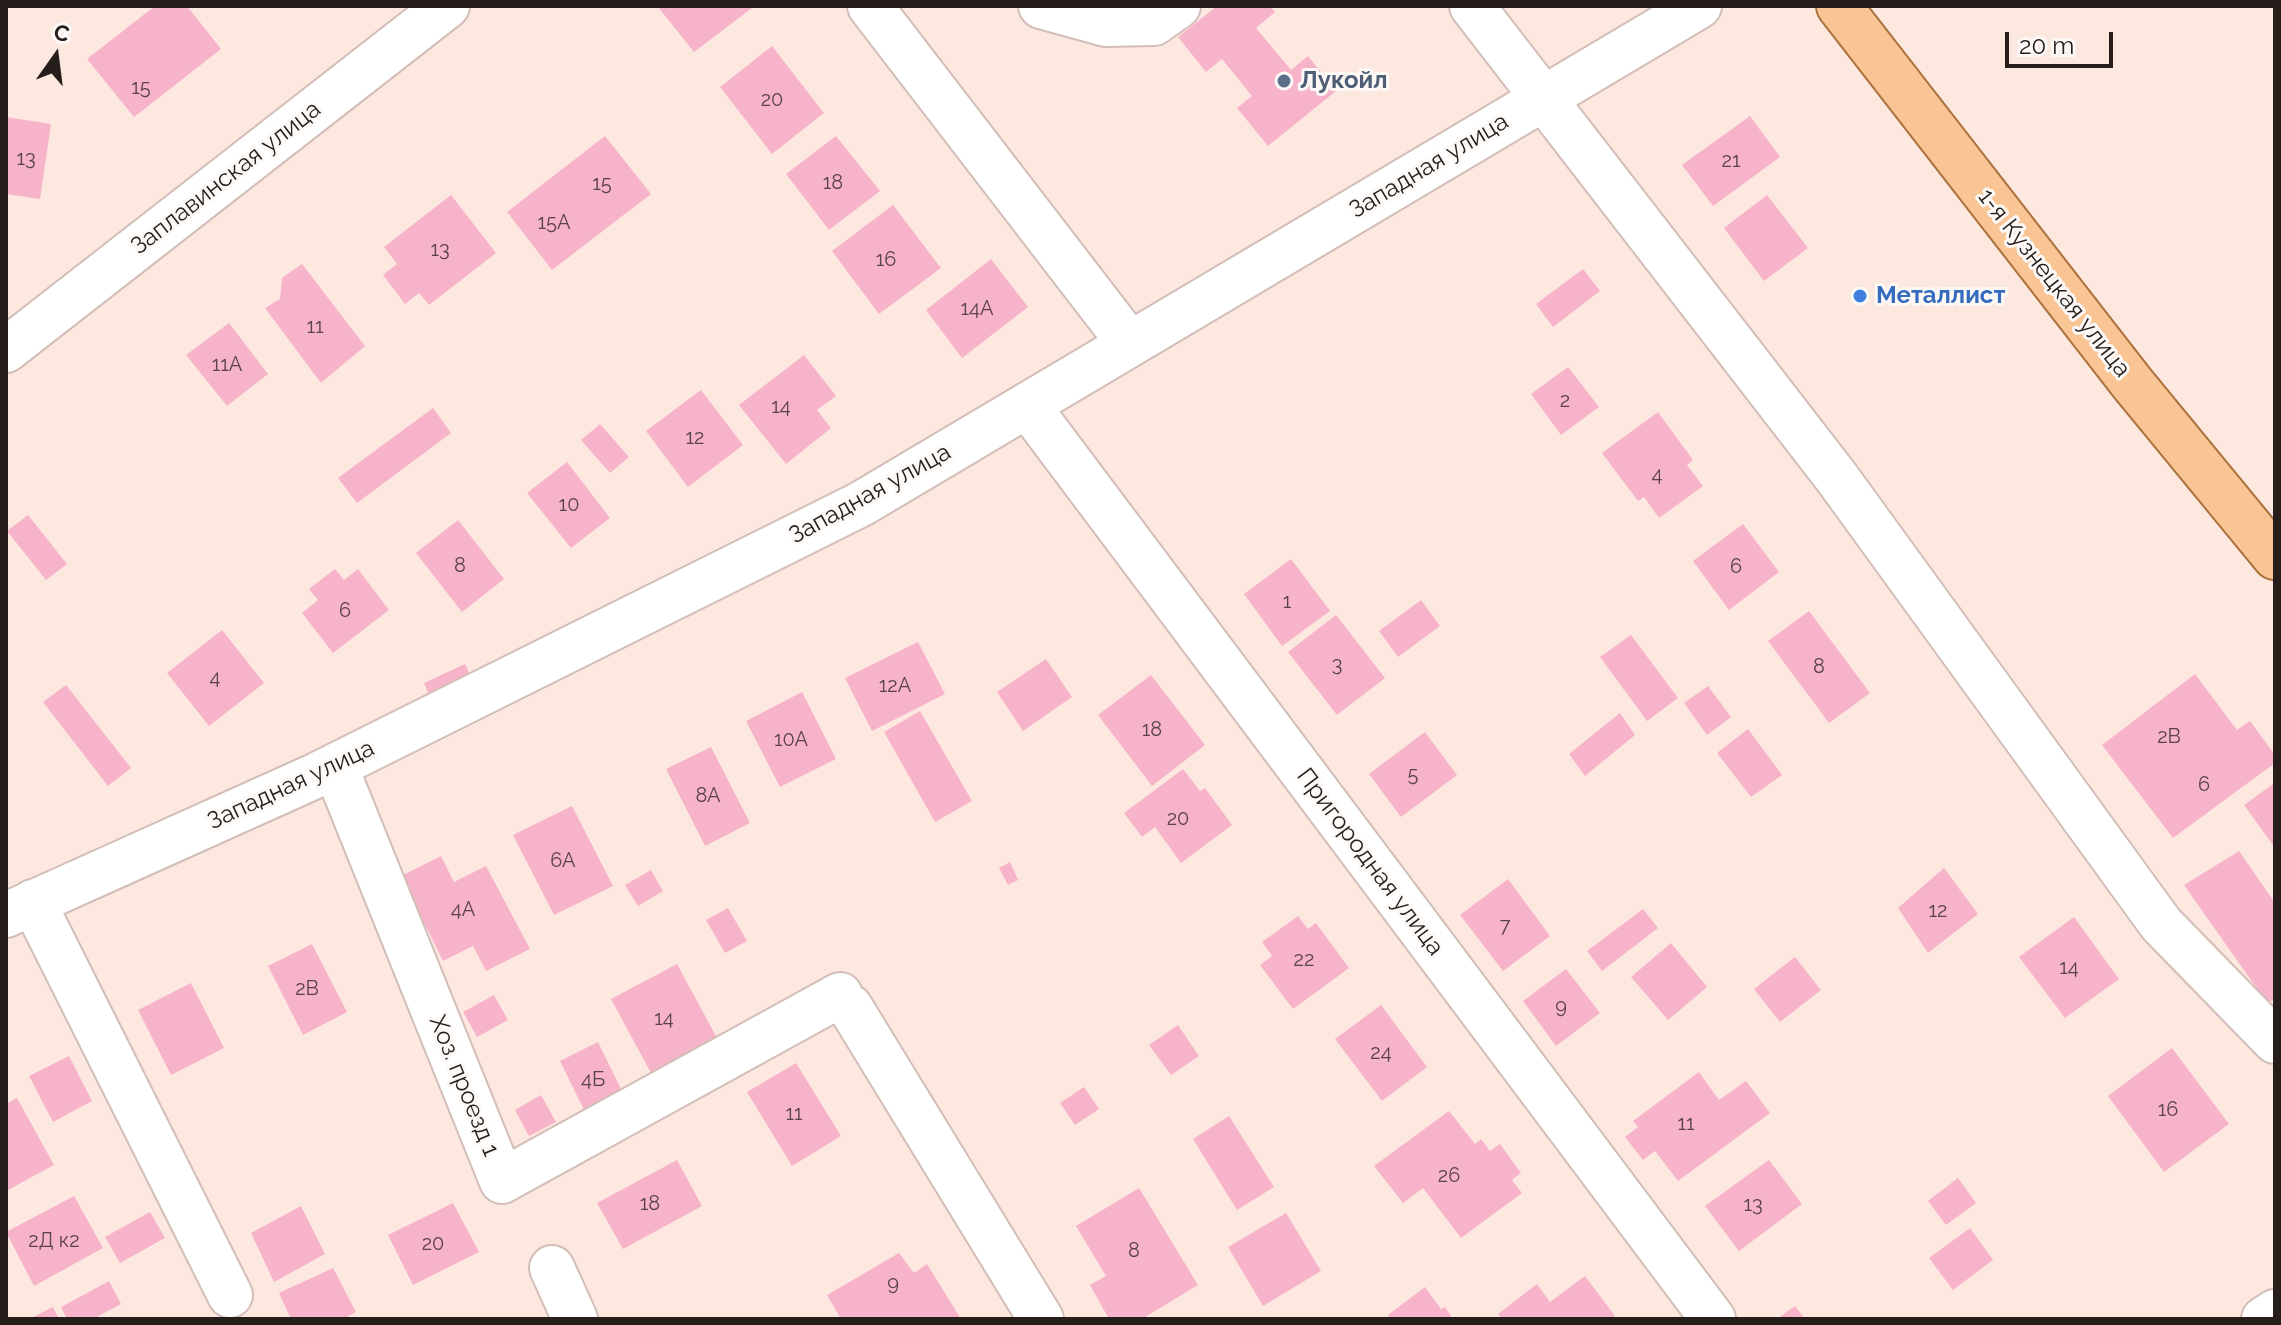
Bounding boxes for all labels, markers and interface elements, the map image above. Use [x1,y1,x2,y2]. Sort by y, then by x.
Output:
north arrow [16,16,96,96]
scale bar [2009,16,2117,66]
text: С [51,18,72,47]
text: 20 m [2019,31,2074,60]
place label: Лукойл [1300,67,1387,95]
marker: Лукойл [1275,72,1293,90]
house number: 15 [131,76,151,100]
house number: 20 [761,88,783,112]
street label: Заплавинская улица [125,95,327,261]
street label: Западная улица [1344,107,1514,225]
house number: 13 [16,147,36,171]
house number: 21 [1722,149,1740,173]
house number: 18 [823,171,843,195]
house number: 15 [592,172,612,196]
street label: 1-я Кузнецкая улица [1972,183,2136,383]
house number: 15А [538,211,570,235]
house number: 13 [430,238,450,262]
house number: 16 [876,248,896,272]
place label: Металлист [1876,282,2005,310]
marker: Металлист [1851,287,1869,305]
house number: 14А [961,297,993,321]
house number: 11 [306,315,324,339]
house number: 11А [212,353,242,377]
house number: 2 [1560,389,1570,413]
house number: 14 [771,395,791,419]
house number: 12 [686,426,704,450]
street label: Западная улица [784,438,956,550]
house number: 4 [1652,463,1662,487]
house number: 10 [559,493,579,517]
house number: 8 [454,554,466,578]
house number: 6 [1730,555,1742,579]
house number: 1 [1283,590,1291,614]
house number: 6 [339,599,351,623]
house number: 3 [1332,653,1342,677]
house number: 8 [1813,655,1825,679]
house number: 4 [210,666,220,690]
house number: 12А [879,674,911,698]
house number: 18 [1142,718,1162,742]
house number: 2В [2157,725,2181,749]
house number: 10А [774,728,808,752]
street label: Западная улица [203,734,379,836]
street label: Пригородная улица [1290,763,1450,961]
house number: 5 [1408,763,1418,787]
house number: 6 [2198,773,2210,797]
house number: 8А [695,784,721,808]
house number: 20 [1167,807,1189,831]
house number: 6А [550,849,576,873]
house number: 4А [451,898,475,922]
house number: 12 [1929,899,1947,923]
house number: 7 [1500,914,1510,938]
house number: 22 [1294,948,1314,972]
house number: 14 [2059,956,2079,980]
house number: 2В [295,977,319,1001]
house number: 9 [1555,995,1567,1019]
house number: 14 [654,1007,674,1031]
street label: Хоз. проезд 1 [423,1011,505,1161]
house number: 24 [1370,1041,1392,1065]
house number: 4Б [581,1068,605,1092]
house number: 16 [2158,1098,2178,1122]
house number: 11 [785,1102,803,1126]
house number: 11 [1677,1112,1695,1136]
house number: 26 [1438,1164,1460,1188]
house number: 18 [640,1192,660,1216]
house number: 13 [1743,1193,1763,1217]
house number: 2Д к2 [28,1229,80,1253]
house number: 20 [422,1232,444,1256]
house number: 8 [1128,1239,1140,1263]
house number: 9 [887,1272,899,1296]

